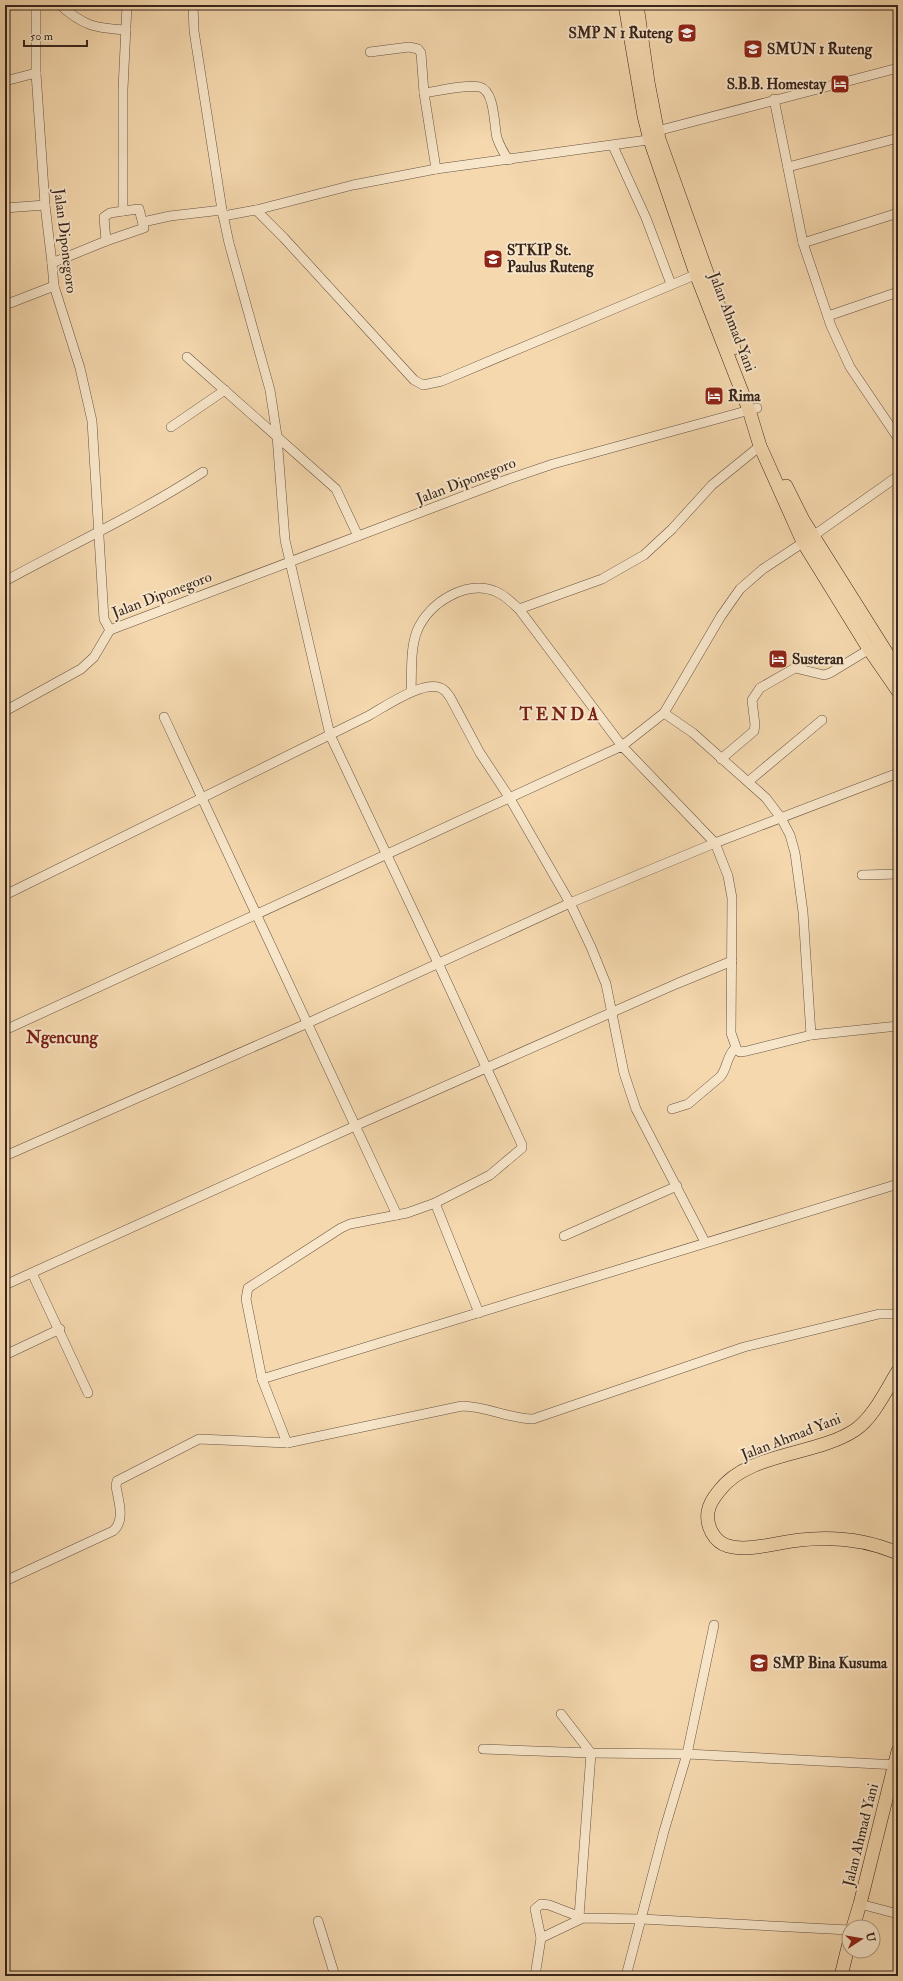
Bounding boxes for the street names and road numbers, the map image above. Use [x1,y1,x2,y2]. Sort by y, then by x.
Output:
street label: Jalan Diponegoro [48,187,81,294]
street label: Jalan Ahmad Yani [703,268,760,375]
street label: Jalan Diponegoro [413,453,519,510]
street label: Jalan Diponegoro [109,567,215,624]
street label: Jalan Ahmad Yani [737,1409,844,1466]
street label: Jalan Ahmad Yani [839,1782,884,1890]

